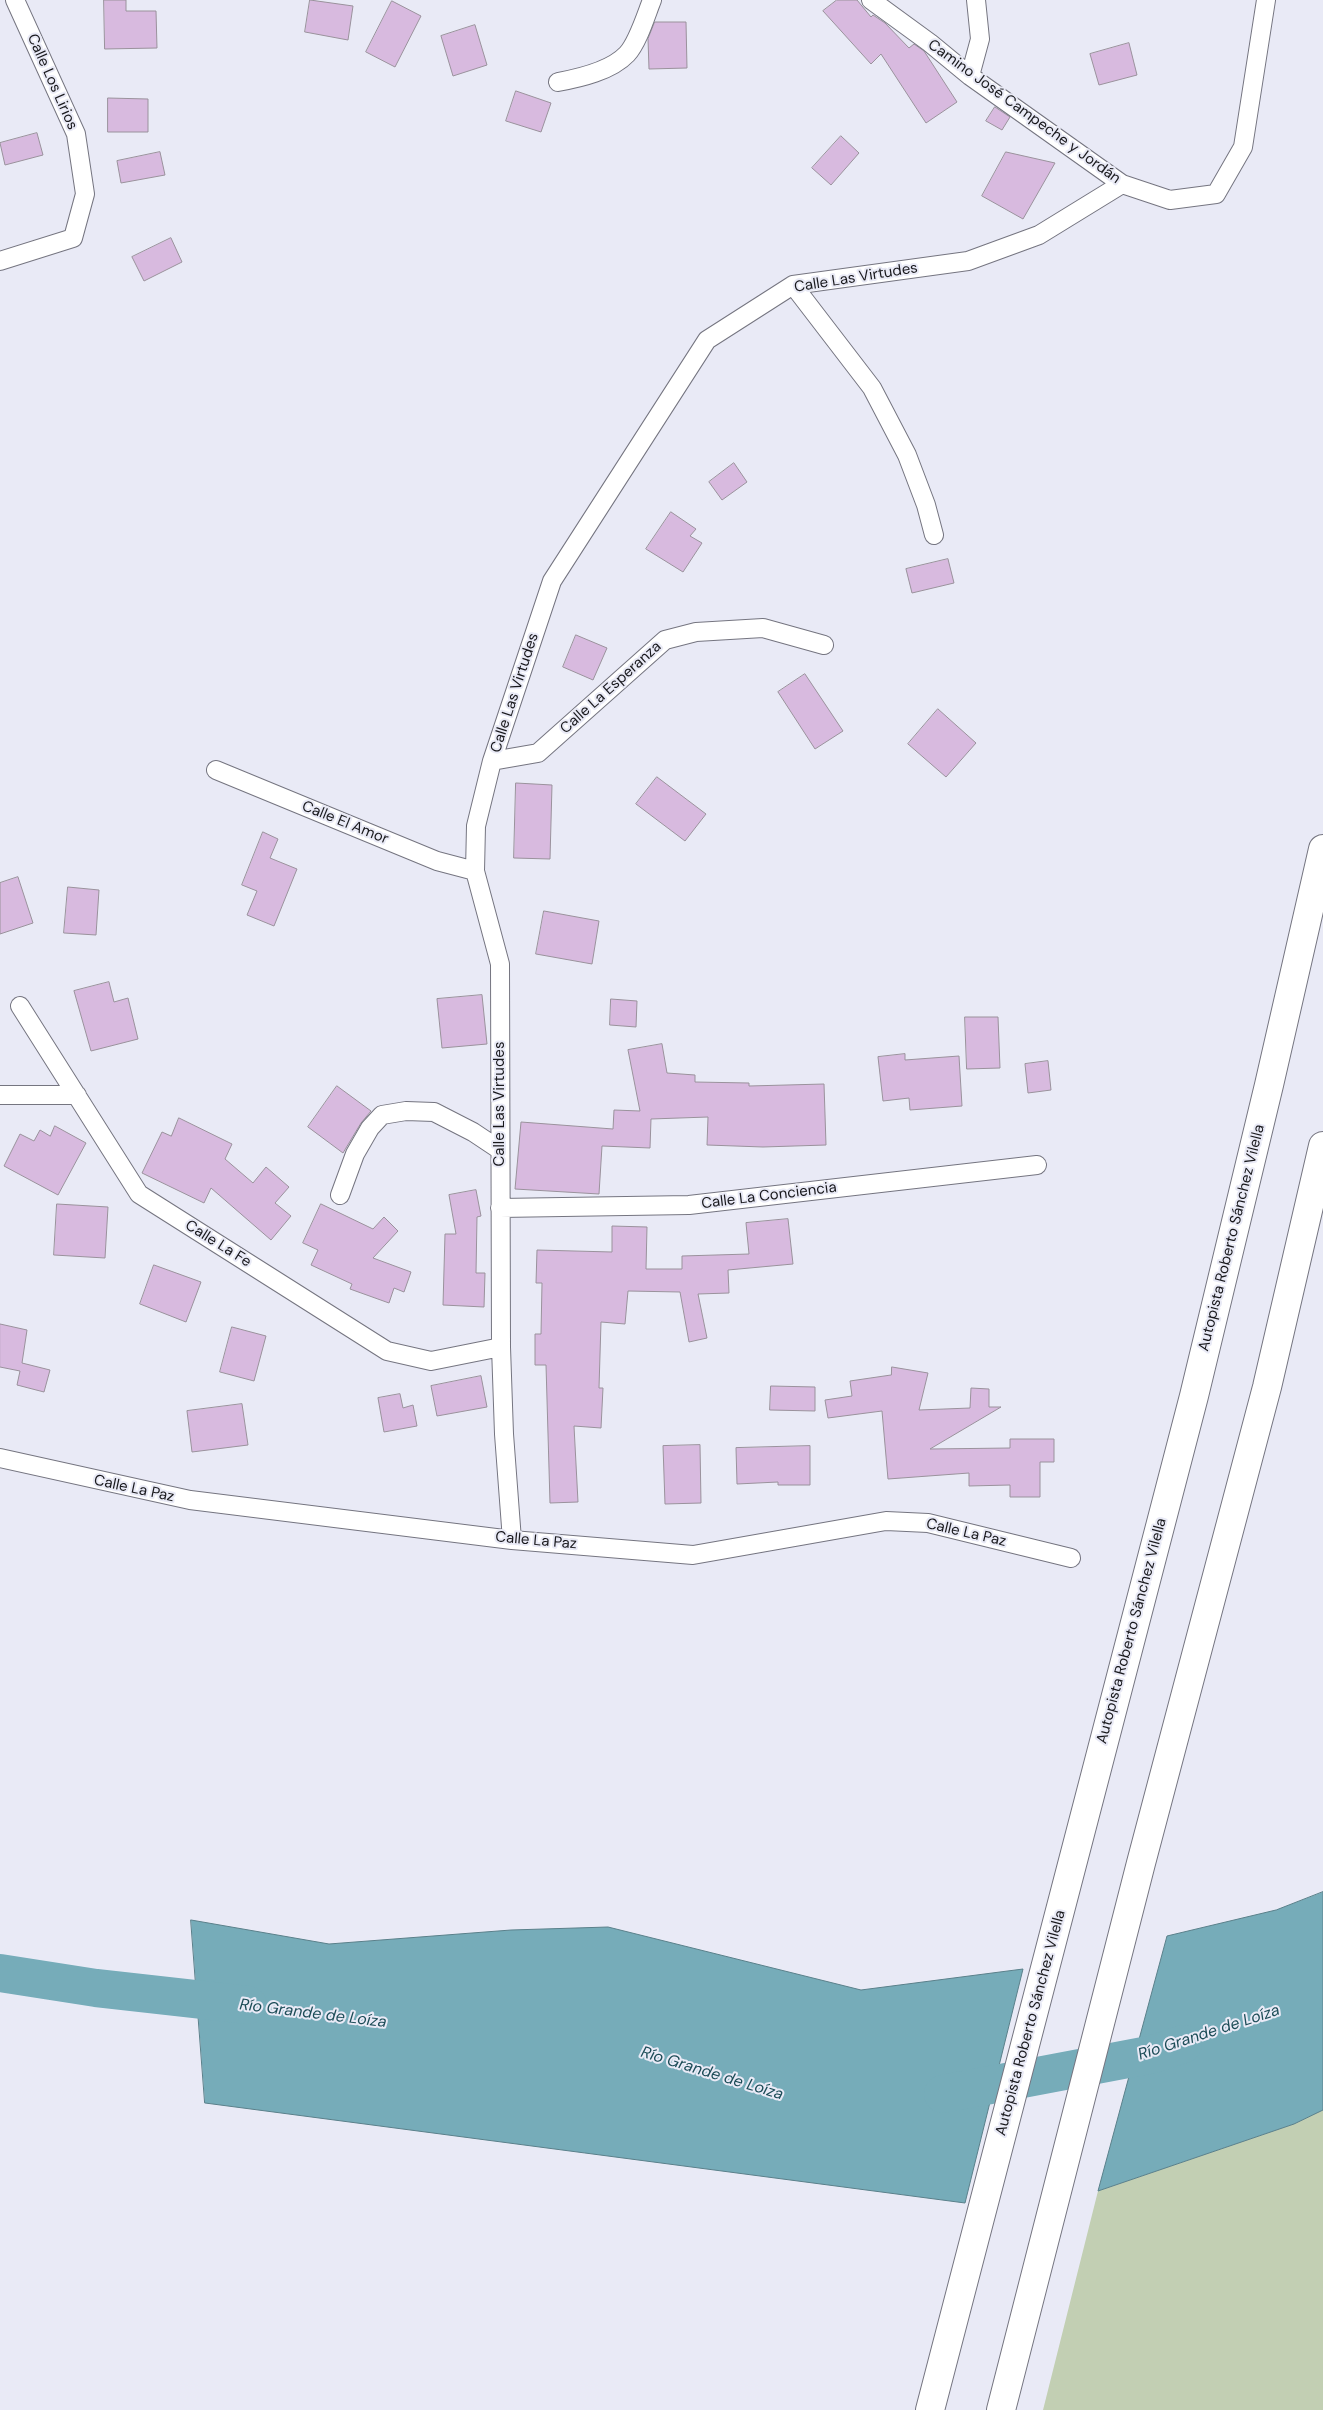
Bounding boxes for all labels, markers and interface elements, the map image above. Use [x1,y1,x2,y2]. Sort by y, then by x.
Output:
street label: Calle Los Lirios [23,31,81,133]
street label: Camino José Campeche y Jordán [924,36,1124,188]
street label: Calle Las Virtudes [793,259,919,297]
street label: Calle Las Virtudes [487,631,543,755]
street label: Calle La Esperanza [557,638,665,738]
street label: Calle El Amor [299,797,391,849]
street label: Calle Las Virtudes [491,1042,509,1166]
street label: Autopista Roberto Sánchez Vilella [1195,1123,1269,1353]
street label: Calle La Conciencia [700,1179,838,1213]
street label: Calle La Fe [182,1217,254,1271]
street label: Calle La Paz [92,1472,176,1506]
street label: Calle La Paz [924,1515,1008,1551]
street label: Autopista Roberto Sánchez Vilella [1093,1516,1171,1746]
street label: Calle La Paz [495,1528,577,1554]
street label: Autopista Roberto Sánchez Vilella [992,1908,1070,2138]
water label: Río Grande de Loíza [238,1995,388,2033]
water label: Río Grande de Loíza [1136,2001,1282,2065]
water label: Río Grande de Loíza [638,2043,786,2105]

